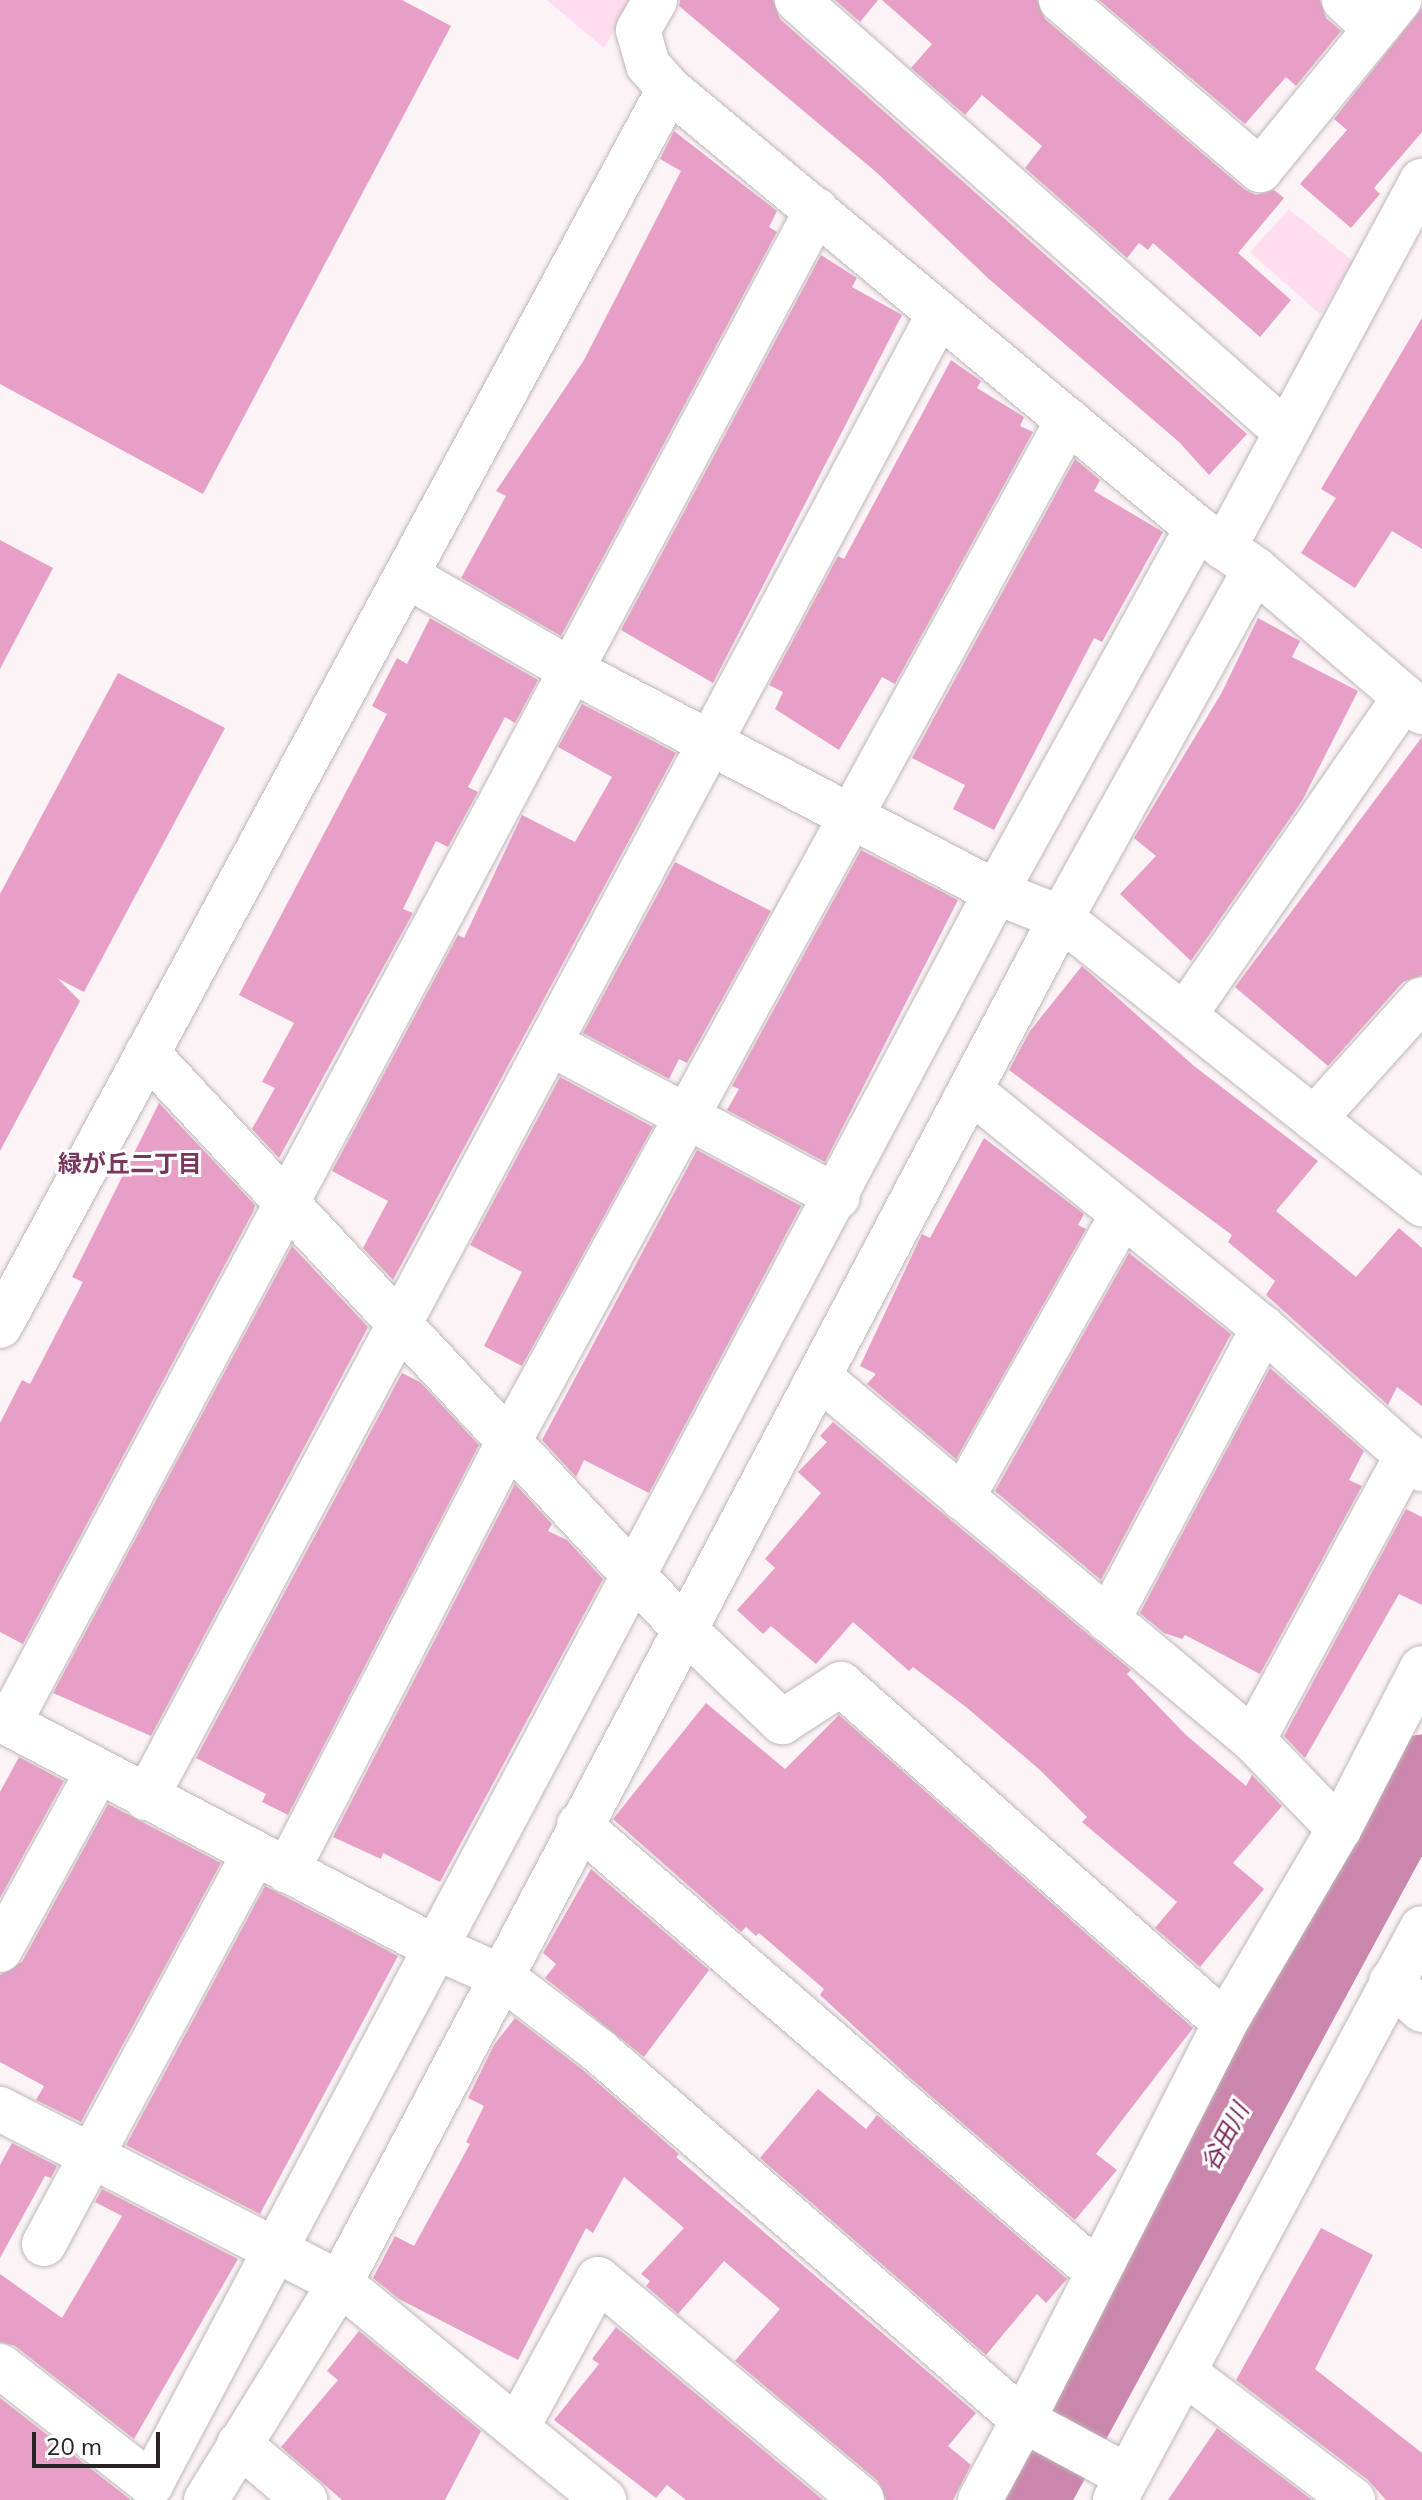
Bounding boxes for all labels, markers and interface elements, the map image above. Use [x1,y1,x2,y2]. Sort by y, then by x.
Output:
district label: 緑が丘二丁目 [58,1150,202,1178]
water label: 谷田川 [1195,2098,1255,2176]
scale bar [36,2416,164,2466]
text: 20 m [46,2431,102,2461]

